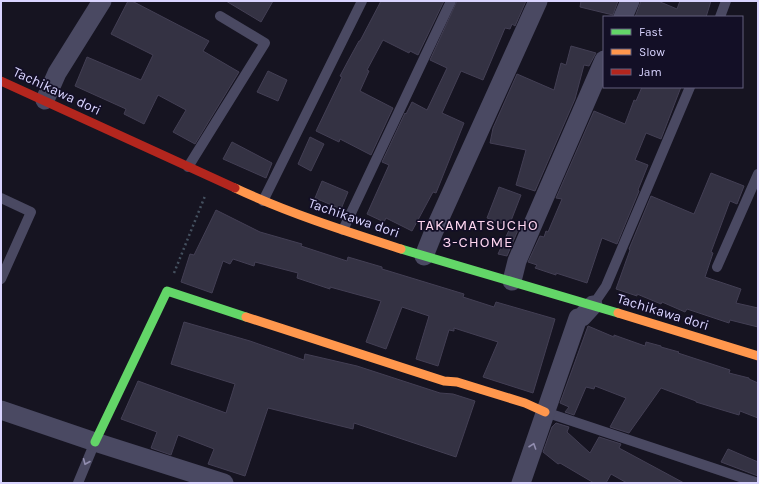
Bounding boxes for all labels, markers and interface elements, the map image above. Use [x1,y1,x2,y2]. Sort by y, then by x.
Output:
legend [603,16,743,88]
text: Fast [639,25,663,39]
text: Slow [639,45,665,59]
street label: Tachikawa dori [10,63,104,119]
text: Jam [639,65,662,79]
street label: Tachikawa dori [306,194,402,242]
district label: TAKAMATSUCHO 3-CHOME [417,216,539,251]
street label: Tachikawa dori [615,290,711,334]
one-way arrow [529,443,537,450]
one-way arrow [83,459,91,466]

